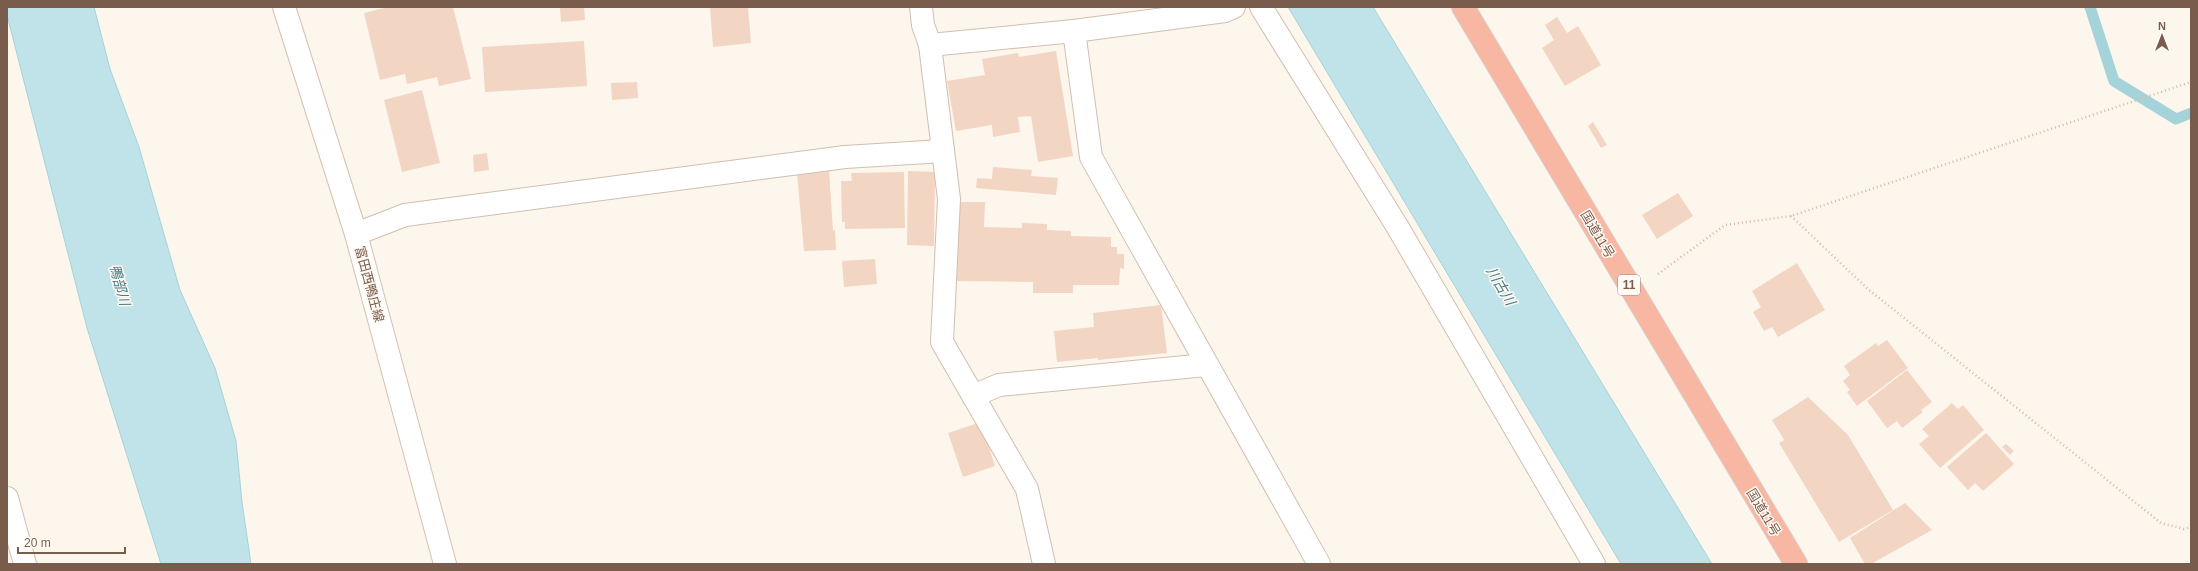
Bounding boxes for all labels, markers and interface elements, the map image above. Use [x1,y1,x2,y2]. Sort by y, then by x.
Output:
north arrow [2142,16,2182,56]
text: N [2158,20,2166,32]
street label: 国道11号 [1578,208,1618,261]
street label: 富田西鴨庄線 [352,245,387,324]
water label: 鴨部川 [107,263,134,309]
water label: 川古川 [1483,264,1520,310]
road number: 11 [1618,275,1640,295]
street label: 国道11号 [1744,486,1784,539]
scale bar [18,529,125,555]
text: 20 m [24,536,51,550]

